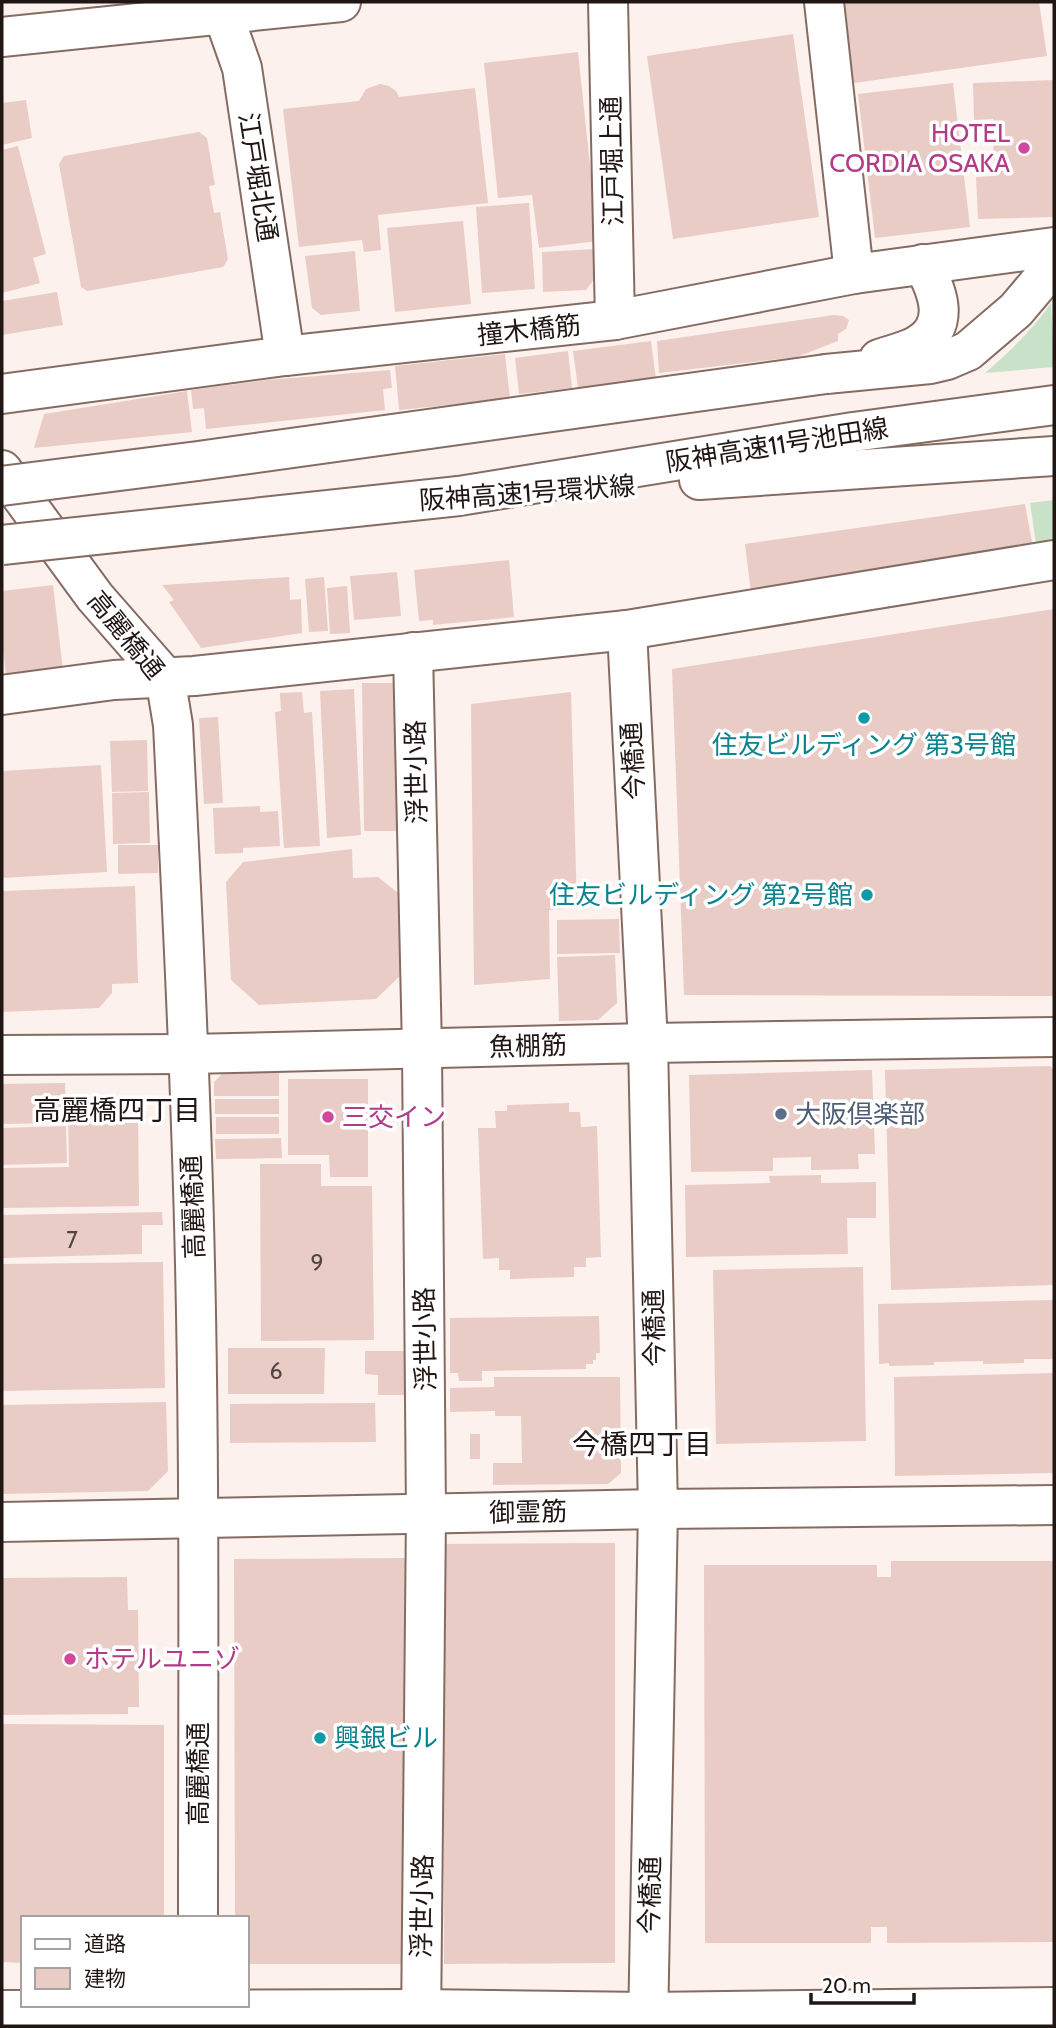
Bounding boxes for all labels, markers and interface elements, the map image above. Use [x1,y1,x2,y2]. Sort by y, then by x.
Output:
street label: 江戸堀上通 [595,96,629,226]
street label: 江戸堀北通 [232,110,284,244]
place label: HOTEL CORDIA OSAKA [829,117,1010,179]
marker: HOTEL CORDIA OSAKA [1016,140,1032,156]
street label: 撞木橋筋 [476,309,582,351]
street label: 阪神高速11号池田線 [663,412,891,478]
street label: 阪神高速1号環状線 [418,469,636,517]
street label: 高麗橋通 [81,585,171,685]
marker: 住友ビルディング 第3号館 [856,710,872,726]
street label: 浮世小路 [399,720,433,824]
street label: 今橋通 [615,721,651,801]
place label: 住友ビルディング 第3号館 [712,729,1016,761]
place label: 住友ビルディング 第2号館 [549,879,853,911]
marker: 住友ビルディング 第2号館 [859,887,875,903]
street label: 魚棚筋 [488,1029,568,1063]
district label: 高麗橋四丁目 [33,1093,201,1127]
place label: 大阪倶楽部 [795,1098,925,1130]
place label: 三交イン [342,1101,446,1133]
marker: 大阪倶楽部 [773,1106,789,1122]
marker: 三交イン [320,1109,336,1125]
street label: 高麗橋通 [175,1154,211,1260]
house number: 7 [66,1226,78,1254]
house number: 9 [310,1249,324,1277]
street label: 浮世小路 [408,1287,442,1391]
street label: 今橋通 [637,1289,671,1367]
house number: 6 [269,1357,283,1385]
district label: 今橋四丁目 [572,1427,712,1461]
street label: 御霊筋 [489,1495,567,1529]
place label: ホテルユニゾ [84,1643,240,1675]
marker: ホテルユニゾ [62,1651,78,1667]
street label: 高麗橋通 [182,1722,214,1826]
place label: 興銀ビル [334,1722,438,1754]
marker: 興銀ビル [312,1730,328,1746]
street label: 浮世小路 [405,1854,439,1958]
street label: 今橋通 [633,1856,667,1934]
legend [21,1916,248,2007]
text: 道路 [84,1931,126,1956]
scale bar [811,1962,914,2006]
text: 建物 [84,1966,126,1991]
text: 20 m [822,1973,871,1998]

